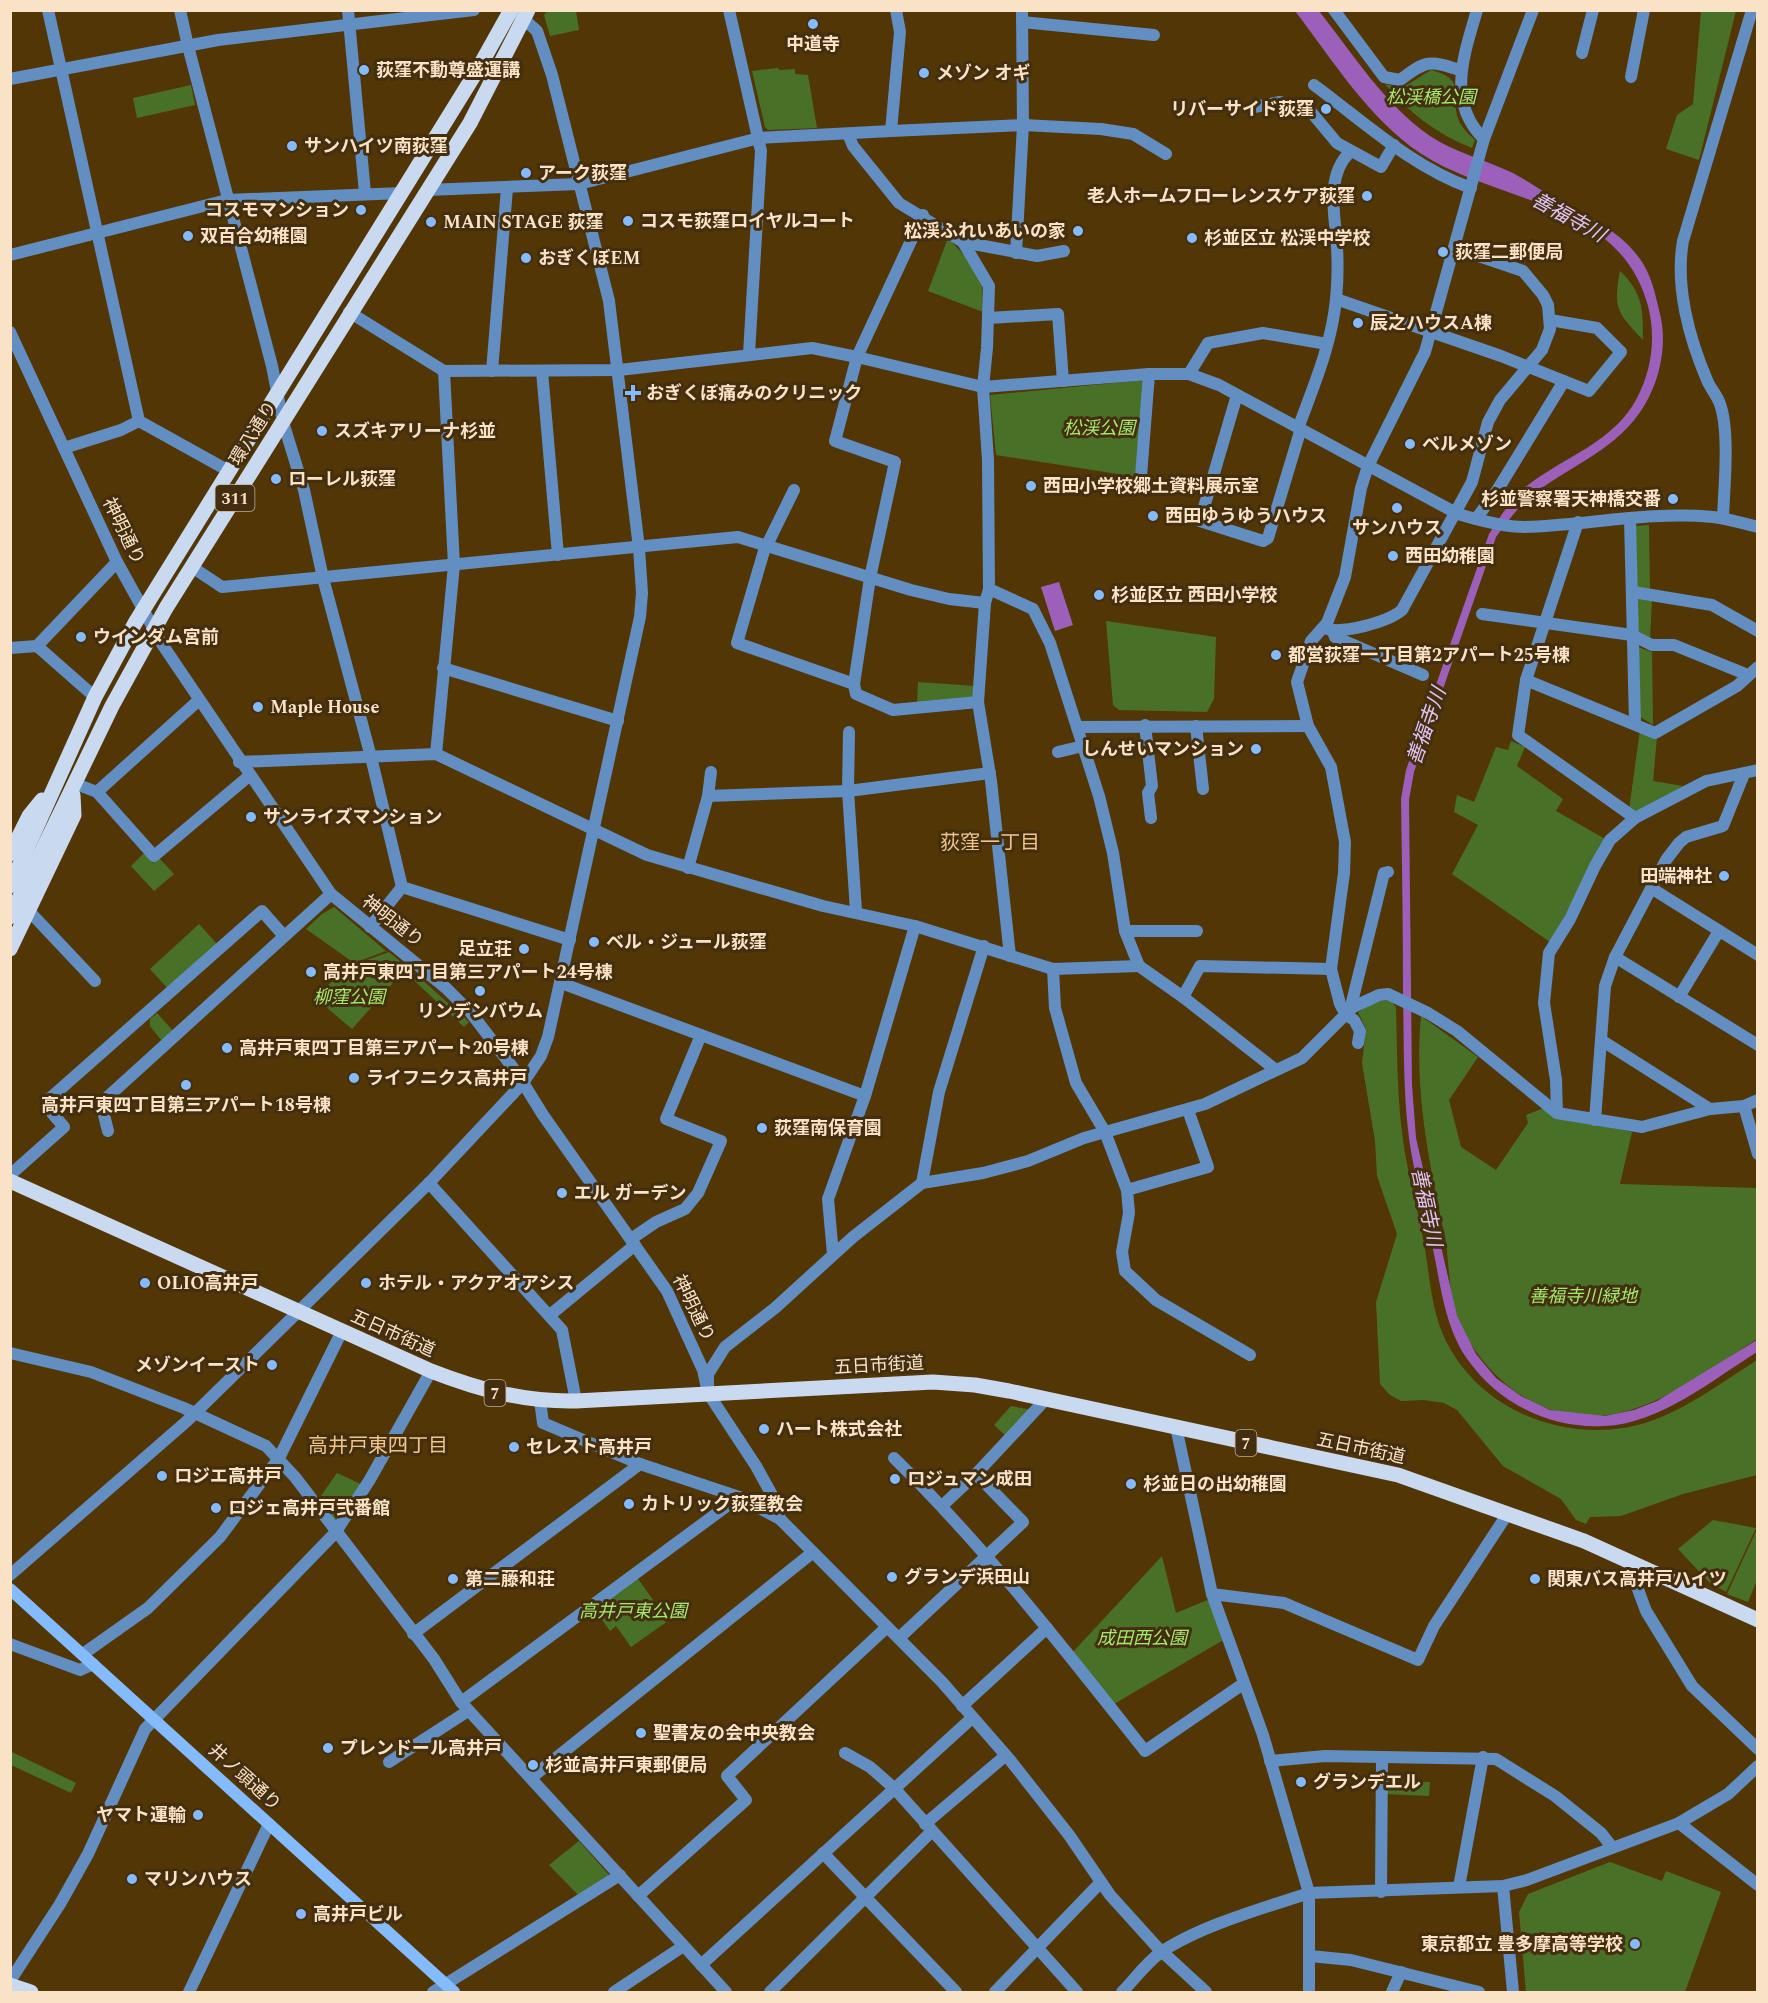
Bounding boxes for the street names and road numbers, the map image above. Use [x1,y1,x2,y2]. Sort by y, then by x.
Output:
street label: 環八通り [223,396,284,471]
road number: 311 [216,485,254,511]
street label: 神明通り [96,493,151,569]
street label: 神明通り [356,889,429,954]
street label: 神明通り [666,1270,721,1346]
street label: 五日市街道 [346,1303,439,1364]
street label: 五日市街道 [833,1350,925,1381]
road number: 7 [484,1380,506,1406]
street label: 五日市街道 [1314,1426,1408,1471]
road number: 7 [1236,1430,1256,1456]
street label: 井ノ頭通り [202,1737,287,1818]

